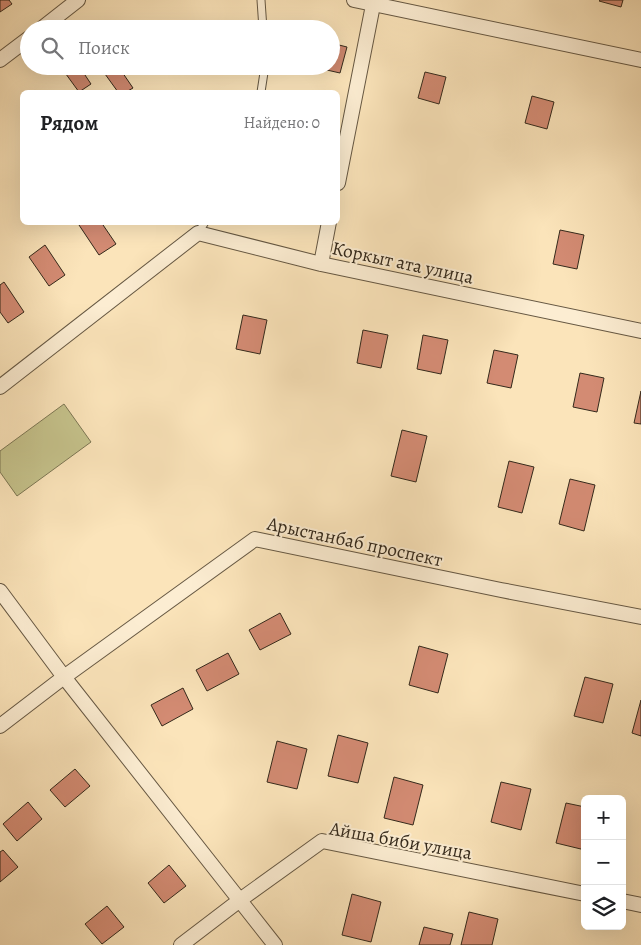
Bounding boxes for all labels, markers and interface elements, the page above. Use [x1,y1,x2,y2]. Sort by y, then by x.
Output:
search box [20,20,340,75]
icon: search [38,34,66,62]
text: Поиск [78,35,130,61]
text: Рядом [40,109,98,137]
text: Найдено: 0 [243,112,320,134]
street label: Коркыт ата улица [330,235,476,291]
street label: Арыстанбаб проспект [264,510,445,573]
map controls [581,795,626,930]
button: + [581,795,626,840]
street label: Айша биби улица [326,815,474,866]
button: − [581,840,626,885]
button: layers [581,885,626,930]

